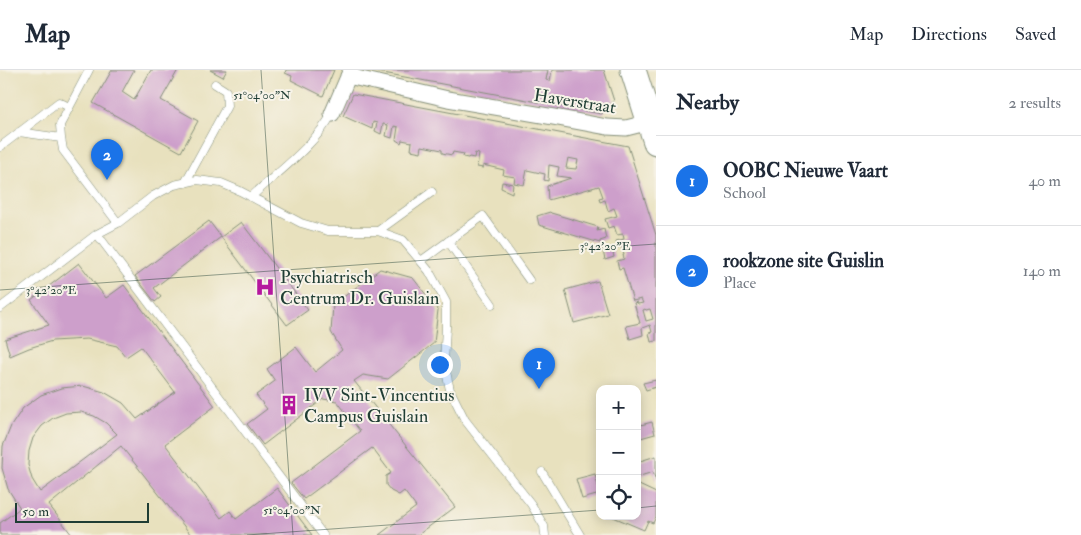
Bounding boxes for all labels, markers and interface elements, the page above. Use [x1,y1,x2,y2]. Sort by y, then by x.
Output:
text: Map [25,19,70,50]
text: Map [850,23,883,46]
text: Directions [911,23,987,46]
text: Saved [1015,23,1056,46]
street label: Haverstraat [532,84,618,119]
text: 51°04'00"N [233,88,291,103]
text: Nearby [676,89,739,116]
text: 2 results [1008,93,1061,113]
pin: 2 [91,139,123,180]
text: OOBC Nieuwe Vaart [723,159,888,183]
text: 1 [689,171,695,191]
text: 40 m [1028,171,1061,191]
text: School [723,183,766,203]
text: 3°42'20"E [580,239,631,254]
text: rookzone site Guislin [723,249,884,273]
text: 2 [688,261,696,281]
text: 140 m [1023,261,1061,281]
place label: Psychiatrisch Centrum Dr. Guislain [280,266,439,310]
text: Place [723,273,756,293]
hospital icon: Psychiatrisch Centrum Dr. Guislain [254,276,276,298]
text: 3°42'20"E [26,283,77,298]
pin: 1 [523,348,555,389]
your location [427,352,453,378]
place label: IVV Sint-Vincentius Campus Guislain [304,384,454,428]
map controls [596,385,641,520]
button: + [596,385,641,430]
building icon: IVV Sint-Vincentius Campus Guislain [278,394,300,416]
button: − [596,430,641,475]
button: locate [596,475,641,520]
scale bar [15,500,149,523]
text: 50 m [22,503,49,520]
text: 51°04'00"N [263,503,321,518]

